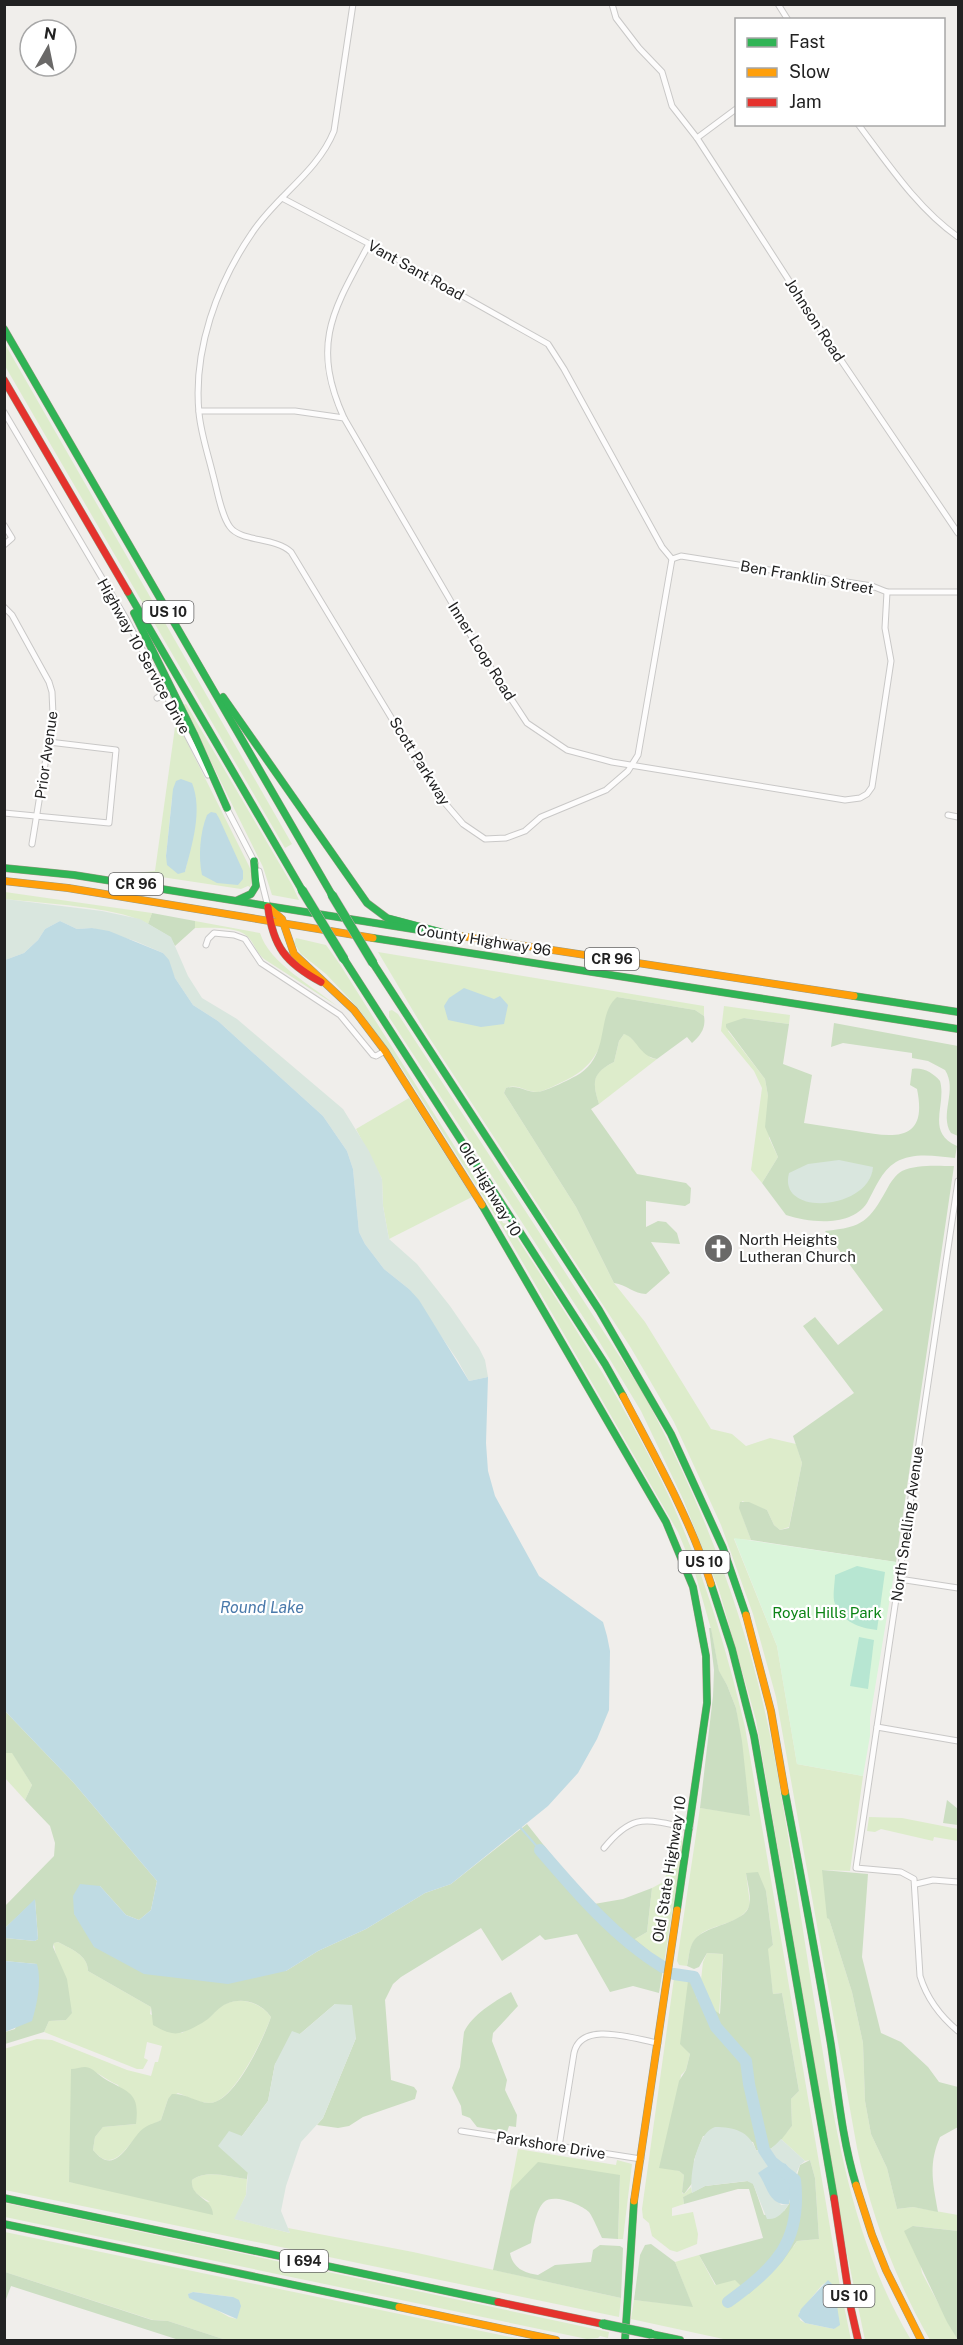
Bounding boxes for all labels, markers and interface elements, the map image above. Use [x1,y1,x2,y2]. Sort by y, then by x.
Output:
north arrow [18,18,78,78]
legend [735,18,945,126]
text: N [43,23,58,44]
text: Fast [789,31,825,52]
text: Slow [789,61,830,82]
text: Jam [789,91,822,112]
street label: Vant Sant Road [365,237,467,303]
street label: Johnson Road [782,275,848,365]
street label: Ben Franklin Street [739,557,875,597]
street label: Highway 10 Service Drive [94,575,194,737]
street label: Inner Loop Road [445,599,519,703]
road number: US 10 [142,601,194,623]
street label: Prior Avenue [31,710,61,800]
street label: Scott Parkway [386,714,454,808]
road number: CR 96 [109,873,163,895]
street label: County Highway 96 [415,921,553,959]
road number: CR 96 [585,948,639,970]
street label: Old Highway 10 [455,1139,525,1239]
place label: North Heights Lutheran Church [739,1231,856,1265]
church icon: North Heights Lutheran Church [702,1232,734,1264]
street label: North Snelling Avenue [888,1445,926,1603]
road number: US 10 [678,1551,730,1573]
water label: Round Lake [220,1598,304,1617]
park label: Royal Hills Park [772,1604,882,1621]
street label: Old State Highway 10 [649,1794,689,1944]
street label: Parkshore Drive [495,2128,607,2162]
road number: I 694 [280,2250,328,2272]
road number: US 10 [824,2285,874,2307]

